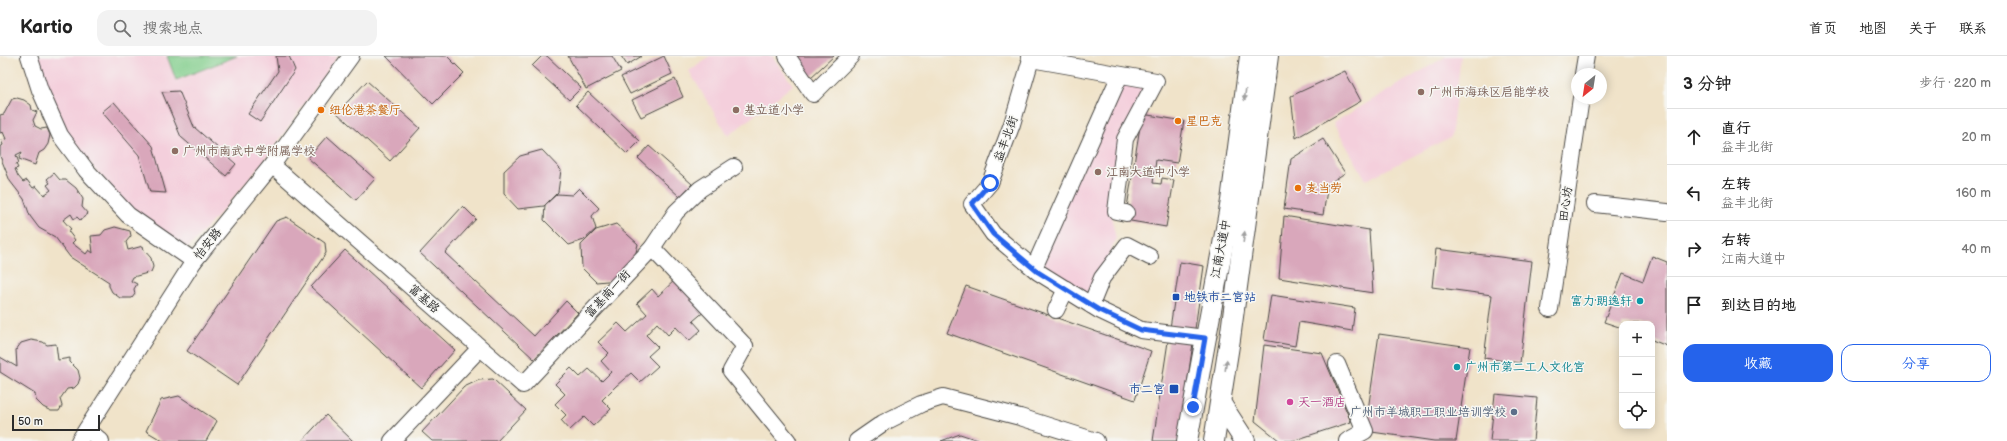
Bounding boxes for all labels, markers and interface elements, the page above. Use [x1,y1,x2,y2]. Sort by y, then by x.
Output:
search box [97,10,377,46]
text: Kartio [20,16,73,39]
icon: search [111,17,133,39]
text: 搜索地点 [143,19,203,38]
text: 首页 [1809,20,1837,37]
text: 地图 [1859,20,1887,37]
text: 关于 [1909,20,1937,37]
text: 联系 [1959,20,1987,37]
north arrow [1571,68,1607,104]
text: 3 分钟 [1683,74,1732,94]
text: 步行 · 220 m [1919,75,1991,91]
place label: 广州市海珠区启能学校 [1429,85,1549,100]
marker: 广州市海珠区启能学校 [1416,87,1426,97]
one-way arrow [1241,89,1248,101]
place label: 纽伦港茶餐厅 [329,103,401,118]
place label: 基立道小学 [744,103,804,118]
marker: 纽伦港茶餐厅 [316,105,326,115]
marker: 基立道小学 [731,105,741,115]
street label: 益丰北街 [991,114,1021,164]
place label: 星巴克 [1186,114,1222,129]
marker: 星巴克 [1173,116,1183,126]
text: 直行 [1721,119,1751,138]
icon: ahead [1683,126,1705,148]
text: 20 m [1961,129,1991,145]
text: 益丰北街 [1721,139,1773,155]
place label: 广州市南武中学附属学校 [183,144,315,159]
marker: 广州市南武中学附属学校 [170,146,180,156]
place label: 江南大道中小学 [1106,165,1190,180]
marker: 江南大道中小学 [1093,167,1103,177]
route start [981,174,999,192]
text: 左转 [1721,175,1751,194]
place label: 麦当劳 [1306,181,1342,196]
icon: left [1683,182,1705,204]
marker: 麦当劳 [1293,183,1303,193]
street label: 田心坊 [1556,185,1576,223]
text: 160 m [1956,185,1991,201]
text: 益丰北街 [1721,195,1773,211]
street label: 江南大道中 [1208,218,1234,280]
street label: 怡安路 [191,225,225,263]
one-way arrow [1241,231,1247,243]
text: 右转 [1721,231,1751,250]
icon: right [1683,238,1705,260]
text: 40 m [1961,241,1991,257]
text: 江南大道中 [1721,251,1786,267]
street label: 富基南一街 [582,267,634,321]
street label: 富基路 [405,282,443,316]
place label: 地铁市二宫站 [1184,290,1256,305]
marker: 地铁市二宫站 [1171,292,1181,302]
place label: 富力·朗逸轩 [1571,294,1632,309]
icon: arrive [1683,294,1705,316]
marker: 富力·朗逸轩 [1635,296,1645,306]
text: 到达目的地 [1721,296,1796,315]
map controls [1619,321,1655,429]
button: + [1619,321,1655,357]
button: 收藏 [1683,344,1833,382]
button: 分享 [1841,344,1991,382]
button: − [1619,357,1655,393]
one-way arrow [1223,359,1229,372]
place label: 广州市第二工人文化宫 [1465,360,1585,375]
marker: 广州市第二工人文化宫 [1452,362,1462,372]
place label: 市二宫 [1129,382,1165,397]
marker: 市二宫 [1168,383,1180,395]
button: locate [1619,393,1655,429]
place label: 天一酒店 [1298,395,1346,410]
marker: 天一酒店 [1285,397,1295,407]
route end [1184,398,1202,416]
place label: 广州市羊城职工职业培训学校 [1350,405,1506,420]
marker: 广州市羊城职工职业培训学校 [1509,407,1519,417]
scale bar [12,413,100,432]
text: 50 m [18,415,43,428]

